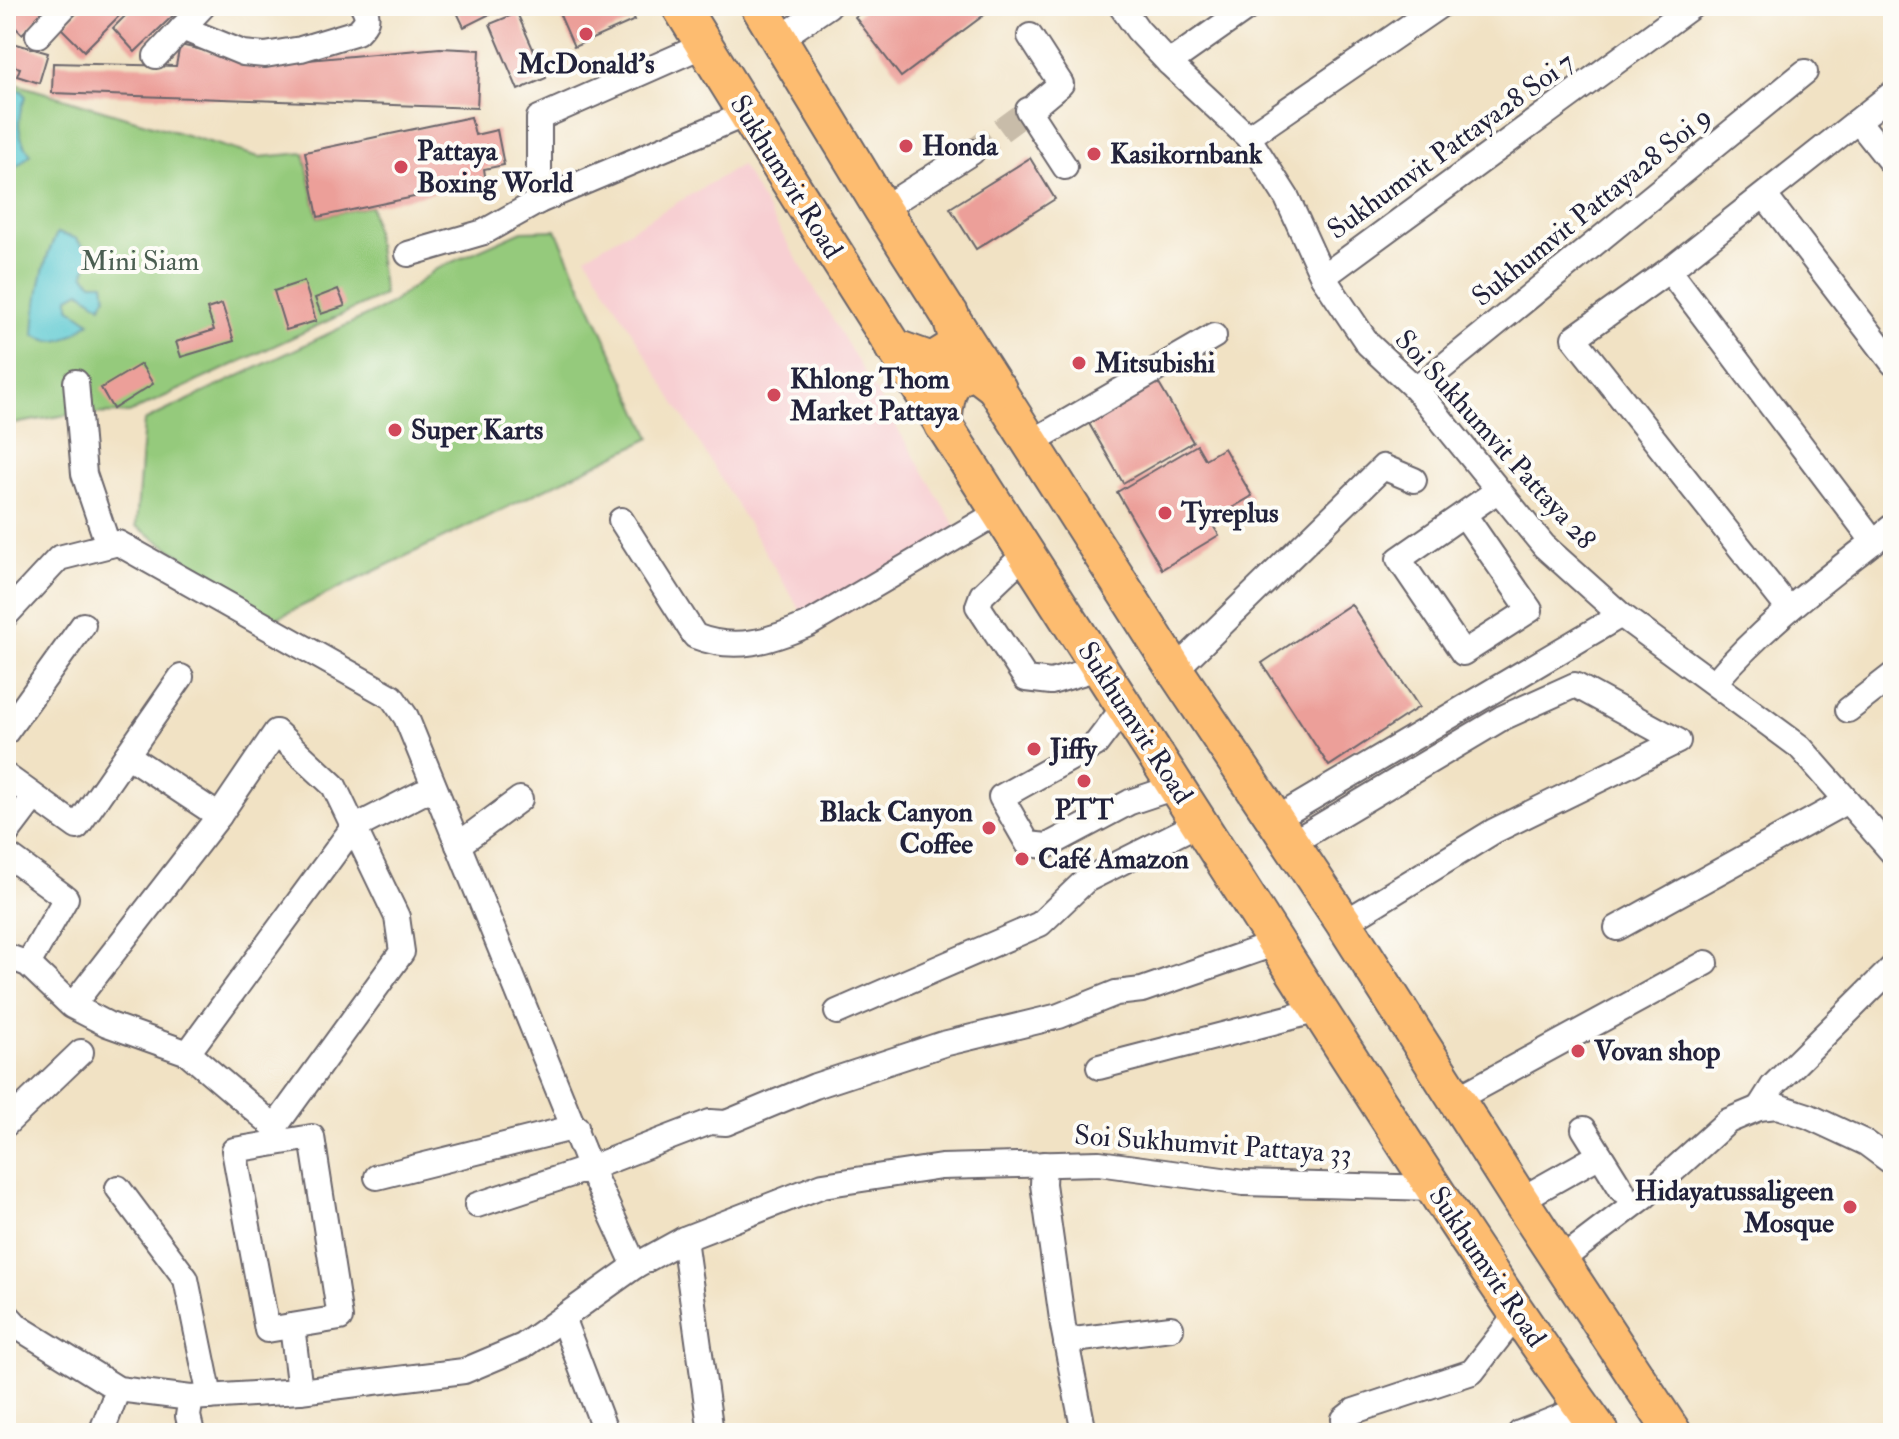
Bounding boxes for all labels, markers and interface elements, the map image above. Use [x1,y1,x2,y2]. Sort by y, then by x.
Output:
marker: McDonald's [577,25,595,43]
street label: Sukhumvit Pattaya28 Soi 7 [1321,45,1581,247]
place label: McDonald's [516,47,655,82]
street label: Sukhumvit Road [722,89,850,265]
street label: Sukhumvit Pattaya28 Soi 9 [1465,100,1719,314]
place label: Honda [922,129,999,164]
place label: Pattaya Boxing World [417,134,573,201]
marker: Honda [897,137,915,155]
place label: Kasikornbank [1110,137,1263,172]
marker: Kasikornbank [1085,145,1103,163]
marker: Pattaya Boxing World [392,158,410,176]
park label: Mini Siam [81,244,200,279]
street label: Soi Sukhumvit Pattaya 28 [1387,323,1603,557]
place label: Mitsubishi [1094,346,1216,381]
marker: Mitsubishi [1070,354,1088,372]
place label: Khlong Thom Market Pattaya [789,362,960,429]
marker: Khlong Thom Market Pattaya [765,386,783,404]
place label: Super Karts [411,413,544,448]
marker: Super Karts [386,421,404,439]
place label: Tyreplus [1180,496,1279,531]
marker: Tyreplus [1156,504,1174,522]
street label: Sukhumvit Road [1070,635,1201,811]
place label: Jiffy [1048,732,1099,767]
marker: Jiffy [1025,740,1043,758]
marker: PTT [1075,772,1093,790]
place label: PTT [1055,793,1114,828]
place label: Black Canyon Coffee [819,795,974,862]
marker: Black Canyon Coffee [980,819,998,837]
place label: Café Amazon [1038,842,1189,877]
marker: Café Amazon [1013,850,1031,868]
place label: Vovan shop [1593,1034,1720,1069]
marker: Vovan shop [1569,1042,1587,1060]
street label: Soi Sukhumvit Pattaya 33 [1073,1118,1353,1172]
place label: Hidayatussaligeen Mosque [1634,1174,1835,1241]
street label: Sukhumvit Road [1420,1180,1554,1354]
marker: Hidayatussaligeen Mosque [1841,1198,1859,1216]

